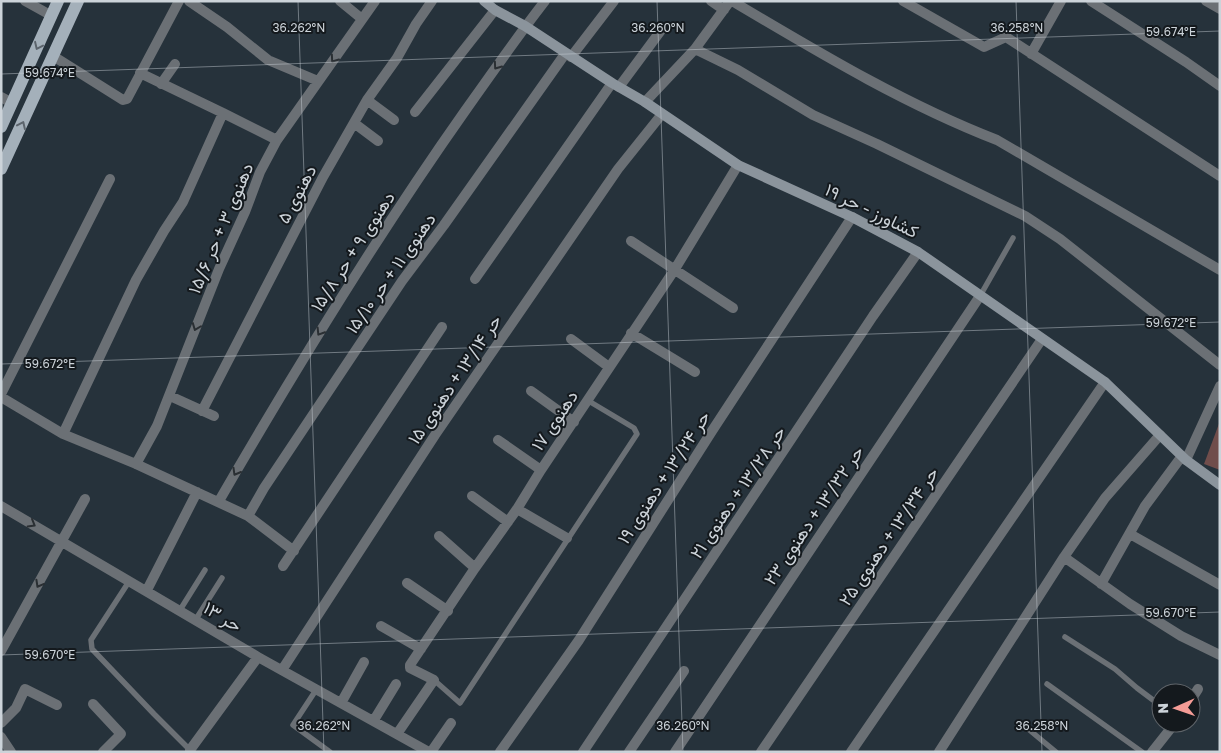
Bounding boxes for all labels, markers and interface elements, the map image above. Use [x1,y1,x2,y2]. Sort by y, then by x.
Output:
text: 36.262°N [273,20,325,35]
text: 36.260°N [631,20,685,35]
text: 36.258°N [991,20,1043,35]
text: 59.674°E [1146,24,1196,39]
one-way arrow [34,41,45,50]
one-way arrow [331,53,340,63]
one-way arrow [494,60,503,70]
text: 59.674°E [25,65,75,80]
one-way arrow [15,121,26,130]
street label: دهنوی ۳ + حر ۱۵/۶ [183,159,258,297]
street label: دهنوی ۵ [271,161,321,227]
street label: کشاورز - حر ۱۹ [821,178,922,243]
street label: دهنوی ۹ + حر ۱۵/۸ [305,187,400,316]
street label: دهنوی ۱۱ + حر ۱۵/۱۰ [340,208,441,338]
street label: حر ۱۳/۱۴ + دهنوی ۱۵ [402,310,506,449]
text: 59.672°E [1146,315,1196,330]
one-way arrow [192,322,202,330]
one-way arrow [316,327,326,336]
text: 59.672°E [25,356,75,371]
street label: دهنوی ۱۷ [526,386,583,455]
street label: حر ۱۳/۲۴ + دهنوی ۱۹ [612,406,715,548]
street label: حر ۱۳/۲۸ + دهنوی ۲۱ [684,422,790,563]
street label: حر ۱۳/۳۲ + دهنوی ۲۳ [758,441,869,589]
street label: حر ۱۳/۳۴ + دهنوی ۲۵ [833,462,943,610]
one-way arrow [232,466,242,475]
one-way arrow [26,517,35,527]
one-way arrow [35,579,45,588]
street label: حر ۱۳ [199,596,246,637]
text: 59.670°E [1146,605,1196,620]
text: 59.670°E [25,647,75,662]
north arrow [1151,683,1201,733]
text: N [1154,703,1171,714]
text: 36.262°N [298,718,350,733]
text: 36.260°N [656,718,710,733]
text: 36.258°N [1016,718,1068,733]

